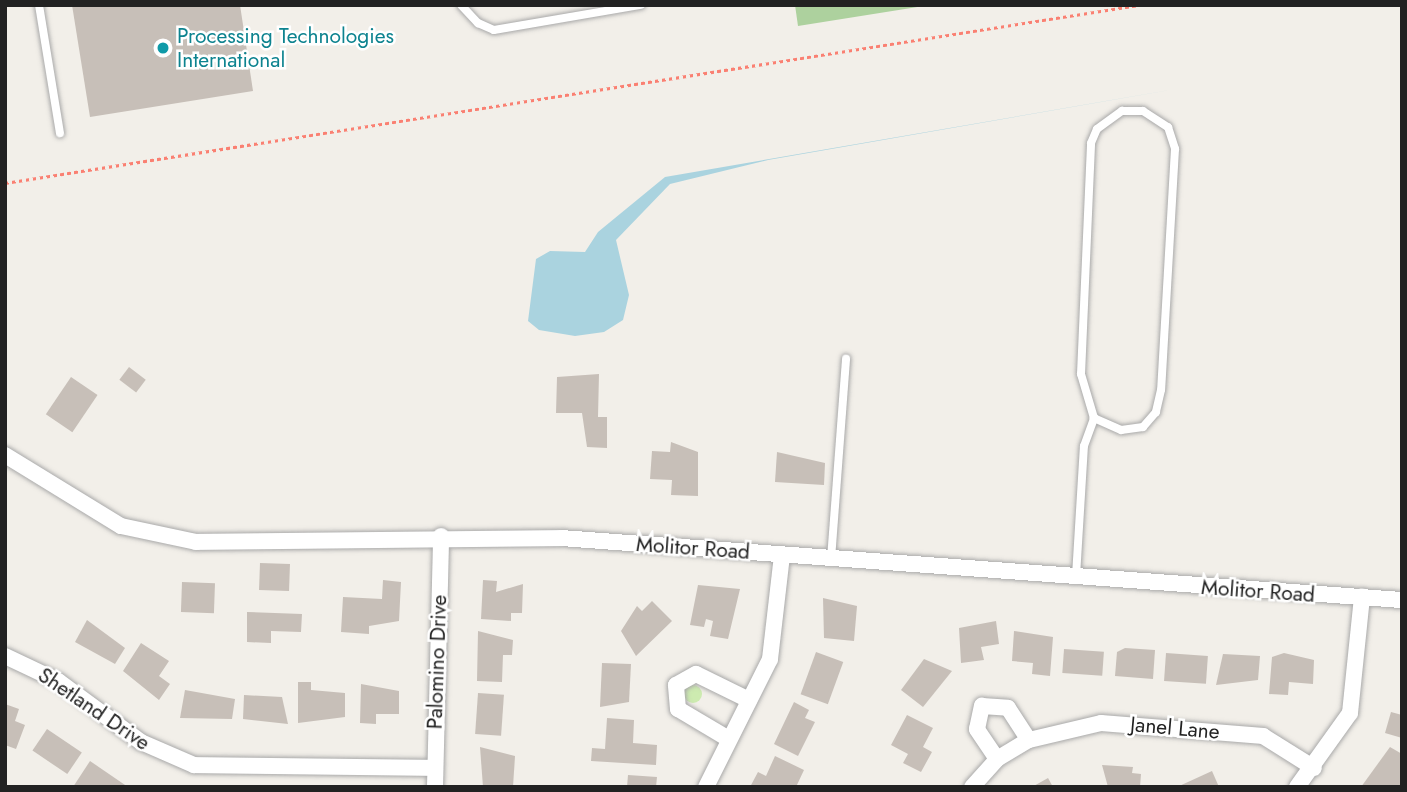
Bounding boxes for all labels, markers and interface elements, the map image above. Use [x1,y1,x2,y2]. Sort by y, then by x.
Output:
place label: Processing Technologies International [177,23,394,73]
marker: Processing Technologies International [155,40,171,56]
street label: Molitor Road [635,531,751,565]
street label: Molitor Road [1200,574,1316,608]
street label: Palomino Drive [422,594,452,730]
street label: Shetland Drive [33,662,155,756]
street label: Janel Lane [1129,712,1221,744]

